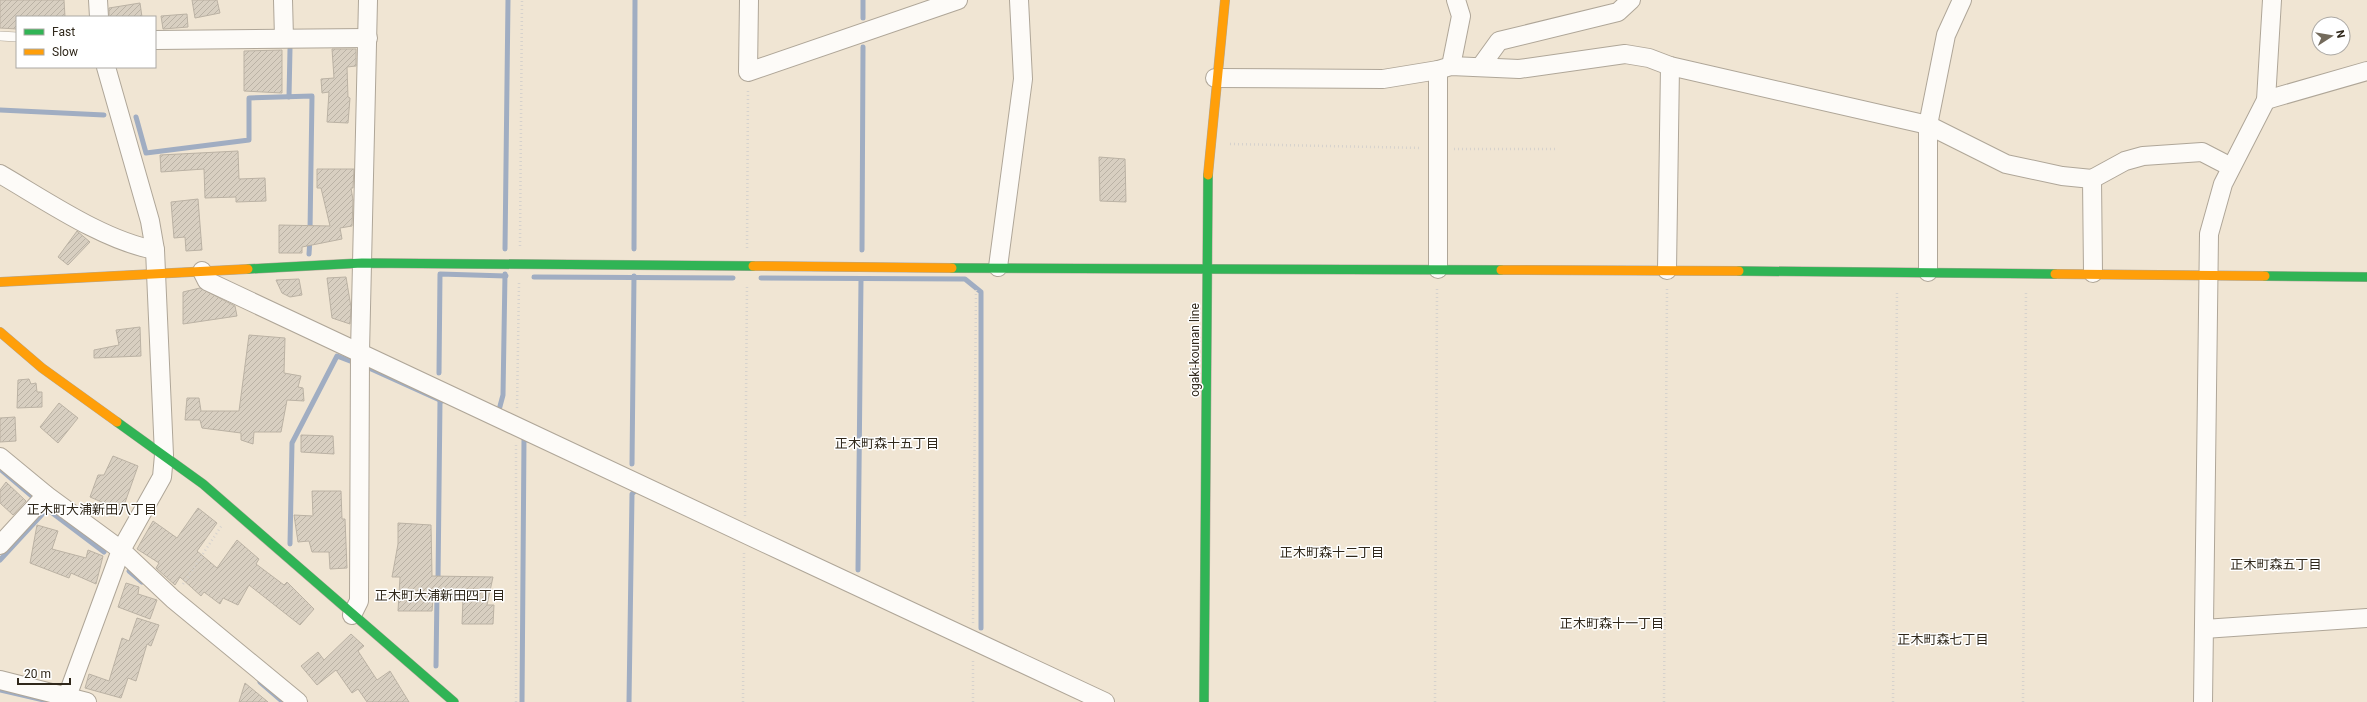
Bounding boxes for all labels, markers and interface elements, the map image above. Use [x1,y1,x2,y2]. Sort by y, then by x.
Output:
legend [16,16,156,68]
north arrow [2311,16,2351,56]
text: Fast [52,25,75,39]
text: N [2333,29,2348,39]
text: Slow [52,45,78,59]
street label: ogaki-kounan line [1188,303,1202,397]
district label: 正木町森十五丁目 [835,436,939,451]
district label: 正木町大浦新田八丁目 [27,502,157,517]
district label: 正木町森十二丁目 [1280,545,1384,560]
district label: 正木町森五丁目 [2230,557,2322,572]
district label: 正木町大浦新田四丁目 [375,588,505,603]
district label: 正木町森十一丁目 [1560,616,1664,631]
district label: 正木町森七丁目 [1897,632,1989,647]
scale bar [18,660,70,686]
text: 20 m [24,667,51,681]

